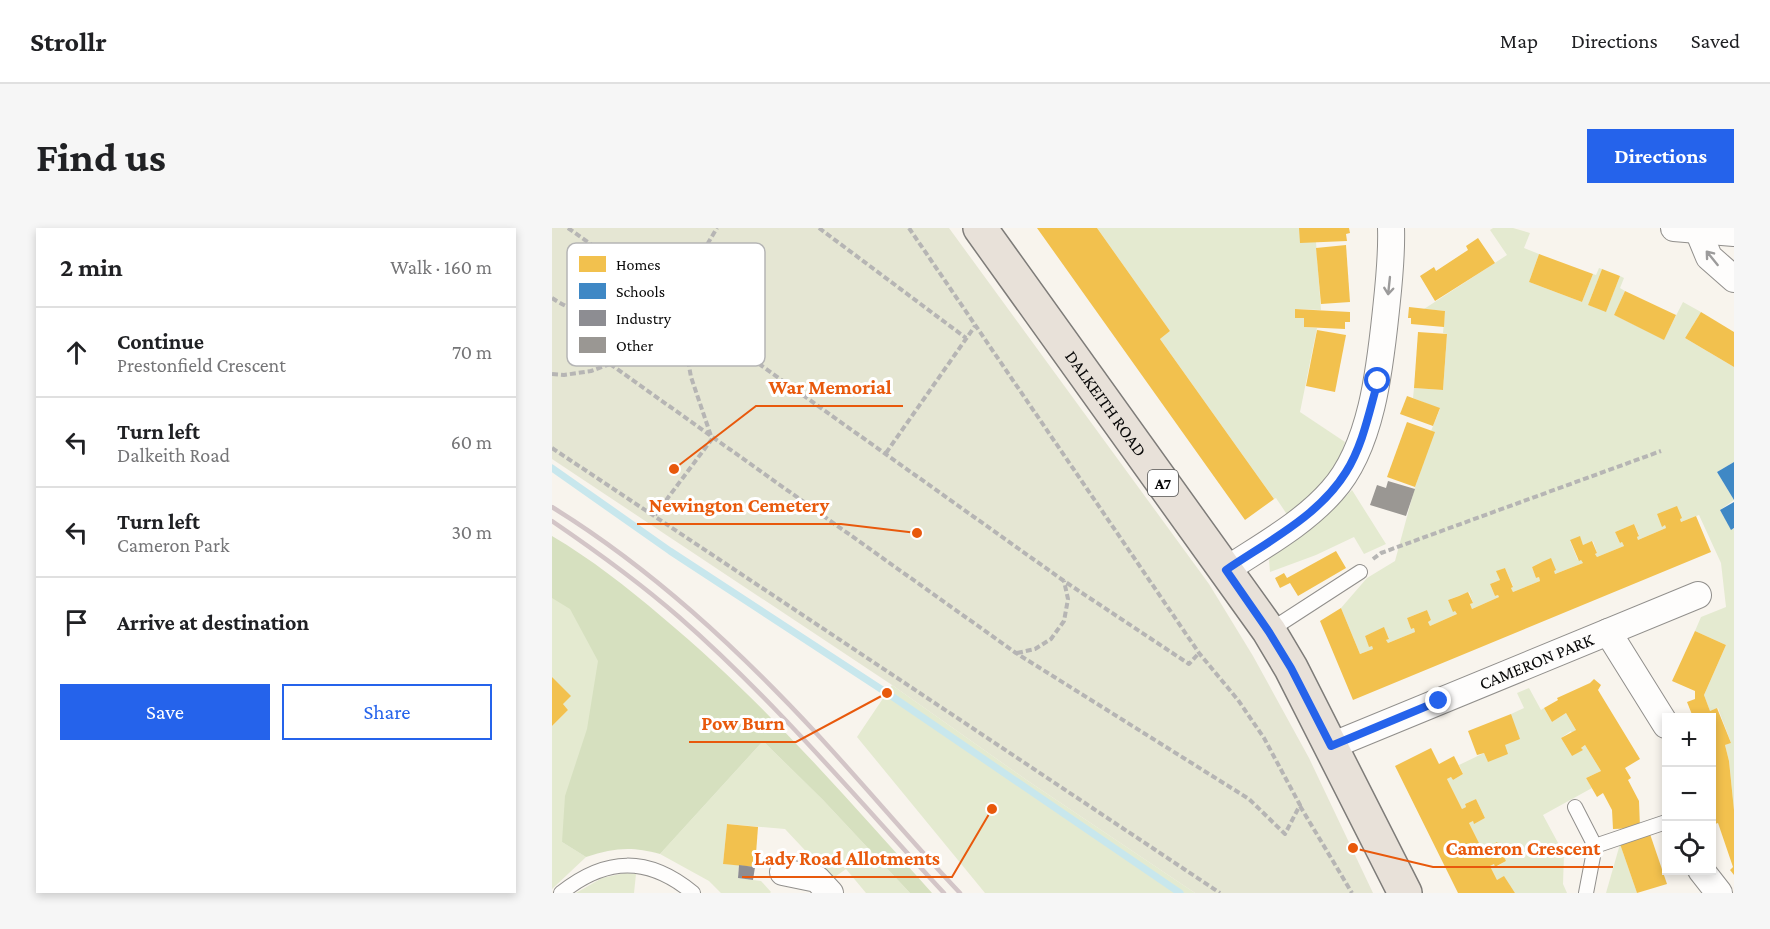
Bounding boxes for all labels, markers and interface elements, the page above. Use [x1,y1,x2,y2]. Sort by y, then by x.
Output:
text: Strollr [30,26,107,57]
text: Map [1500,29,1538,53]
text: Directions [1571,29,1658,53]
text: Saved [1691,29,1740,53]
button: Directions [1587,129,1734,183]
text: Find us [36,133,166,180]
legend [567,243,765,366]
one-way arrow [1705,250,1718,266]
text: 2 min [60,253,123,282]
text: Walk · 160 m [390,256,492,278]
text: Homes [616,256,661,273]
one-way arrow [1383,276,1394,296]
text: Schools [616,283,665,300]
text: Industry [616,310,672,328]
text: Continue [117,329,204,354]
icon: ahead [60,336,93,369]
text: Other [616,337,654,354]
text: 70 m [452,341,492,363]
street label: DALKEITH ROAD [1061,347,1151,460]
text: Prestonfield Crescent [117,354,286,376]
route start [1364,367,1390,393]
callout: War Memorial [756,368,903,406]
text: War Memorial [767,376,892,398]
text: Turn left [117,419,200,444]
icon: left [60,426,93,459]
text: 60 m [451,431,492,453]
text: Dalkeith Road [117,444,230,466]
road number: A7 [1148,470,1178,496]
callout: Newington Cemetery [637,486,841,524]
text: Newington Cemetery [649,494,829,516]
text: Turn left [117,509,200,534]
icon: left [60,516,93,549]
text: 30 m [451,521,492,543]
text: Cameron Park [117,534,229,556]
icon: arrive [60,606,93,639]
text: Arrive at destination [117,610,309,635]
street label: CAMERON PARK [1476,629,1597,694]
button: Save [60,684,270,740]
button: Share [282,684,492,740]
route end [1425,687,1451,713]
callout: Pow Burn [689,704,796,742]
text: Pow Burn [701,712,785,734]
map controls [1662,713,1716,875]
button: + [1662,713,1716,767]
button: − [1662,767,1716,821]
button: locate [1662,821,1716,875]
callout: Cameron Crescent [1433,829,1613,867]
text: Cameron Crescent [1445,837,1601,859]
callout: Lady Road Allotments [742,839,952,877]
text: Lady Road Allotments [754,847,940,869]

